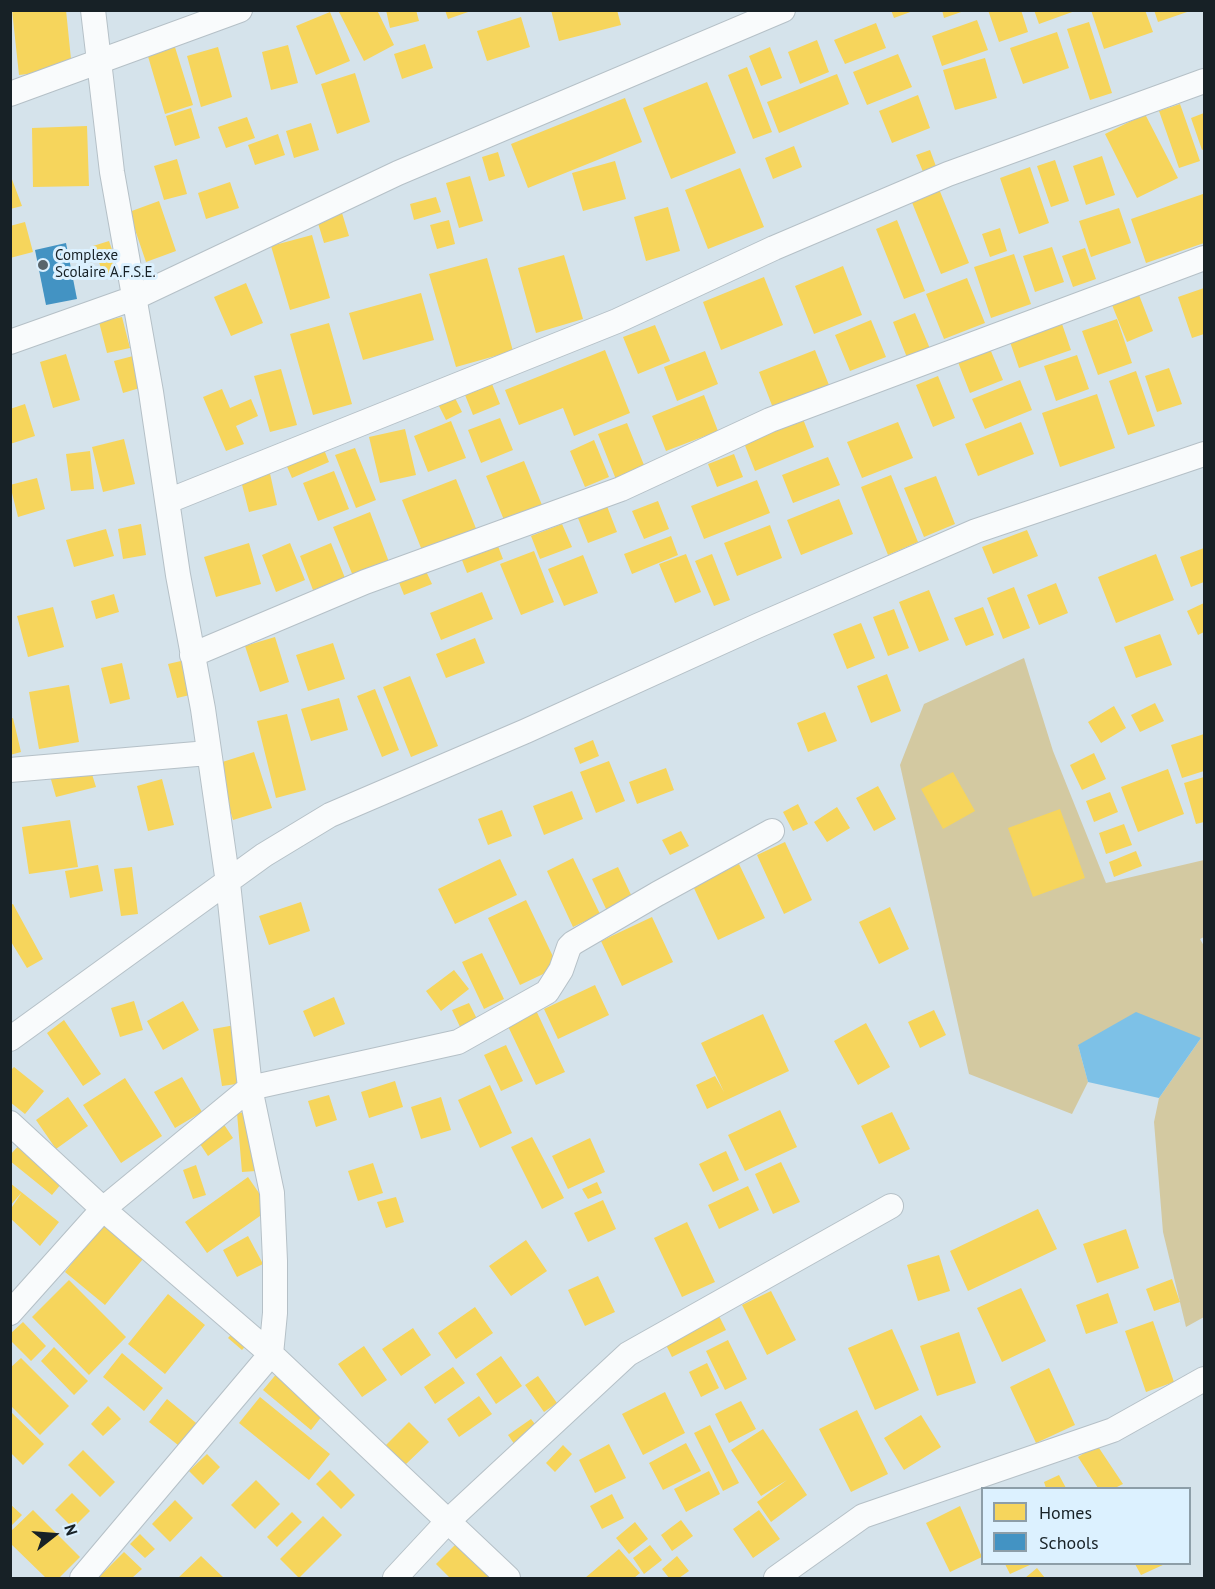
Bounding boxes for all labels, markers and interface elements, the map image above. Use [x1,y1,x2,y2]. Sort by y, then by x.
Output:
place label: Complexe Scolaire A.F.S.E. [55,247,156,282]
marker: Complexe Scolaire A.F.S.E. [36,258,50,272]
legend [981,1487,1191,1565]
text: Homes [1039,1501,1092,1524]
north arrow [24,1505,84,1565]
text: N [60,1522,82,1538]
text: Schools [1039,1531,1099,1554]

